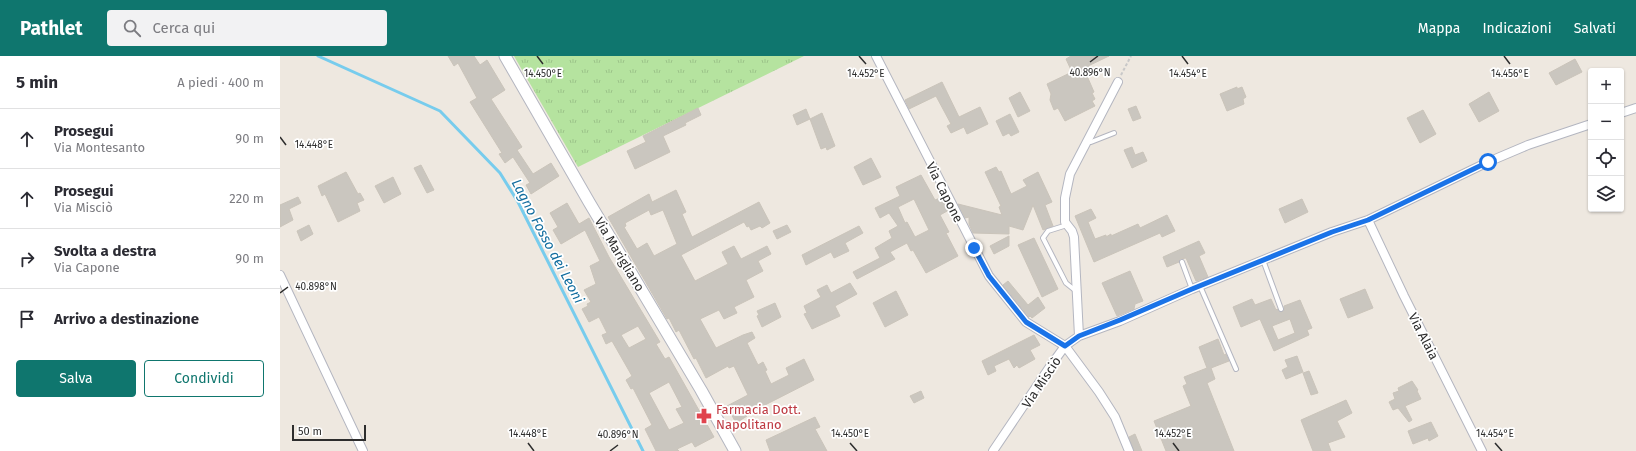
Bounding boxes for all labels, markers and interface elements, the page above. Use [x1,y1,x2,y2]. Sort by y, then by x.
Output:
search box [107,10,387,46]
text: Pathlet [20,17,83,40]
icon: search [121,17,143,39]
text: Cerca qui [153,19,215,37]
text: Mappa [1418,20,1460,37]
text: Indicazioni [1482,20,1552,37]
text: Salvati [1574,20,1616,37]
text: 40.896°N [1069,67,1111,79]
text: 14.450°E [524,68,562,80]
text: 14.452°E [847,68,885,80]
text: 14.454°E [1169,68,1207,80]
text: 14.456°E [1491,68,1529,80]
map controls [1588,68,1624,212]
button: + [1588,68,1624,104]
text: 5 min [16,72,58,93]
text: A piedi · 400 m [177,75,264,90]
button: − [1588,104,1624,140]
text: Prosegui [54,122,113,140]
icon: ahead [16,128,38,150]
text: 90 m [235,131,264,146]
text: 14.448°E [295,139,333,151]
text: Via Montesanto [54,140,145,155]
button: locate [1588,140,1624,176]
route start [1479,153,1497,171]
street label: Via Capone [923,160,966,225]
water label: Lagno Fosso dei Leoni [508,176,588,306]
button: layers [1588,176,1624,212]
text: Prosegui [54,182,113,200]
icon: ahead [16,188,38,210]
text: 220 m [229,191,264,206]
text: Via Misciò [54,200,113,215]
street label: Via Marigliano [592,214,648,294]
route end [965,239,983,257]
text: Svolta a destra [54,242,156,260]
icon: right [16,248,38,270]
text: 90 m [235,251,264,266]
text: Via Capone [54,260,120,275]
text: 40.898°N [295,281,337,293]
icon: arrive [16,308,38,330]
text: Arrivo a destinazione [54,310,199,328]
street label: Via Alaia [1405,310,1442,362]
street label: Via Misciò [1019,354,1064,411]
button: Salva [16,360,136,397]
button: Condividi [144,360,264,397]
place label: Farmacia Dott. Napolitano [716,402,801,432]
pharmacy icon: Farmacia Dott. Napolitano [695,407,713,425]
scale bar [292,423,366,442]
text: 50 m [298,425,322,438]
text: 14.448°E [509,428,547,440]
text: 14.450°E [831,428,869,440]
text: 14.452°E [1154,428,1192,440]
text: 14.454°E [1476,428,1514,440]
text: 40.896°N [597,429,639,441]

